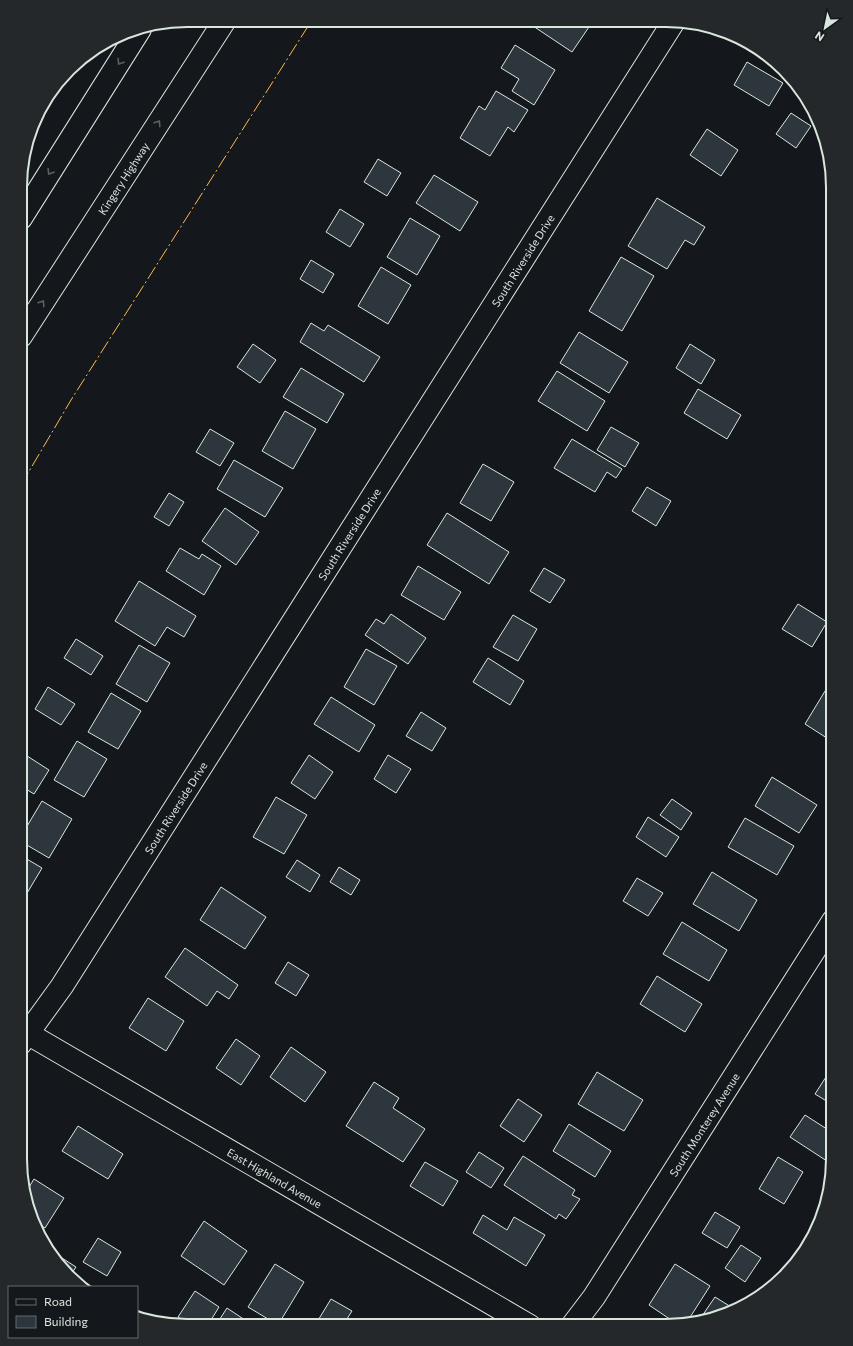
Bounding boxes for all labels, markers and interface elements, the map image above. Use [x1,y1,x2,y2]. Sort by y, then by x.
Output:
north arrow [805,8,845,48]
text: N [812,29,826,45]
one-way arrow [117,58,124,65]
one-way arrow [154,120,161,127]
street label: Kingery Highway [95,139,151,217]
one-way arrow [47,168,55,175]
street label: South Riverside Drive [488,212,556,309]
one-way arrow [38,300,45,307]
street label: South Riverside Drive [315,485,383,582]
street label: South Riverside Drive [141,759,209,856]
street label: South Monterey Avenue [666,1070,742,1179]
street label: East Highland Avenue [225,1145,325,1210]
legend [8,1286,138,1338]
text: Road [44,1294,72,1308]
text: Building [44,1314,88,1328]

